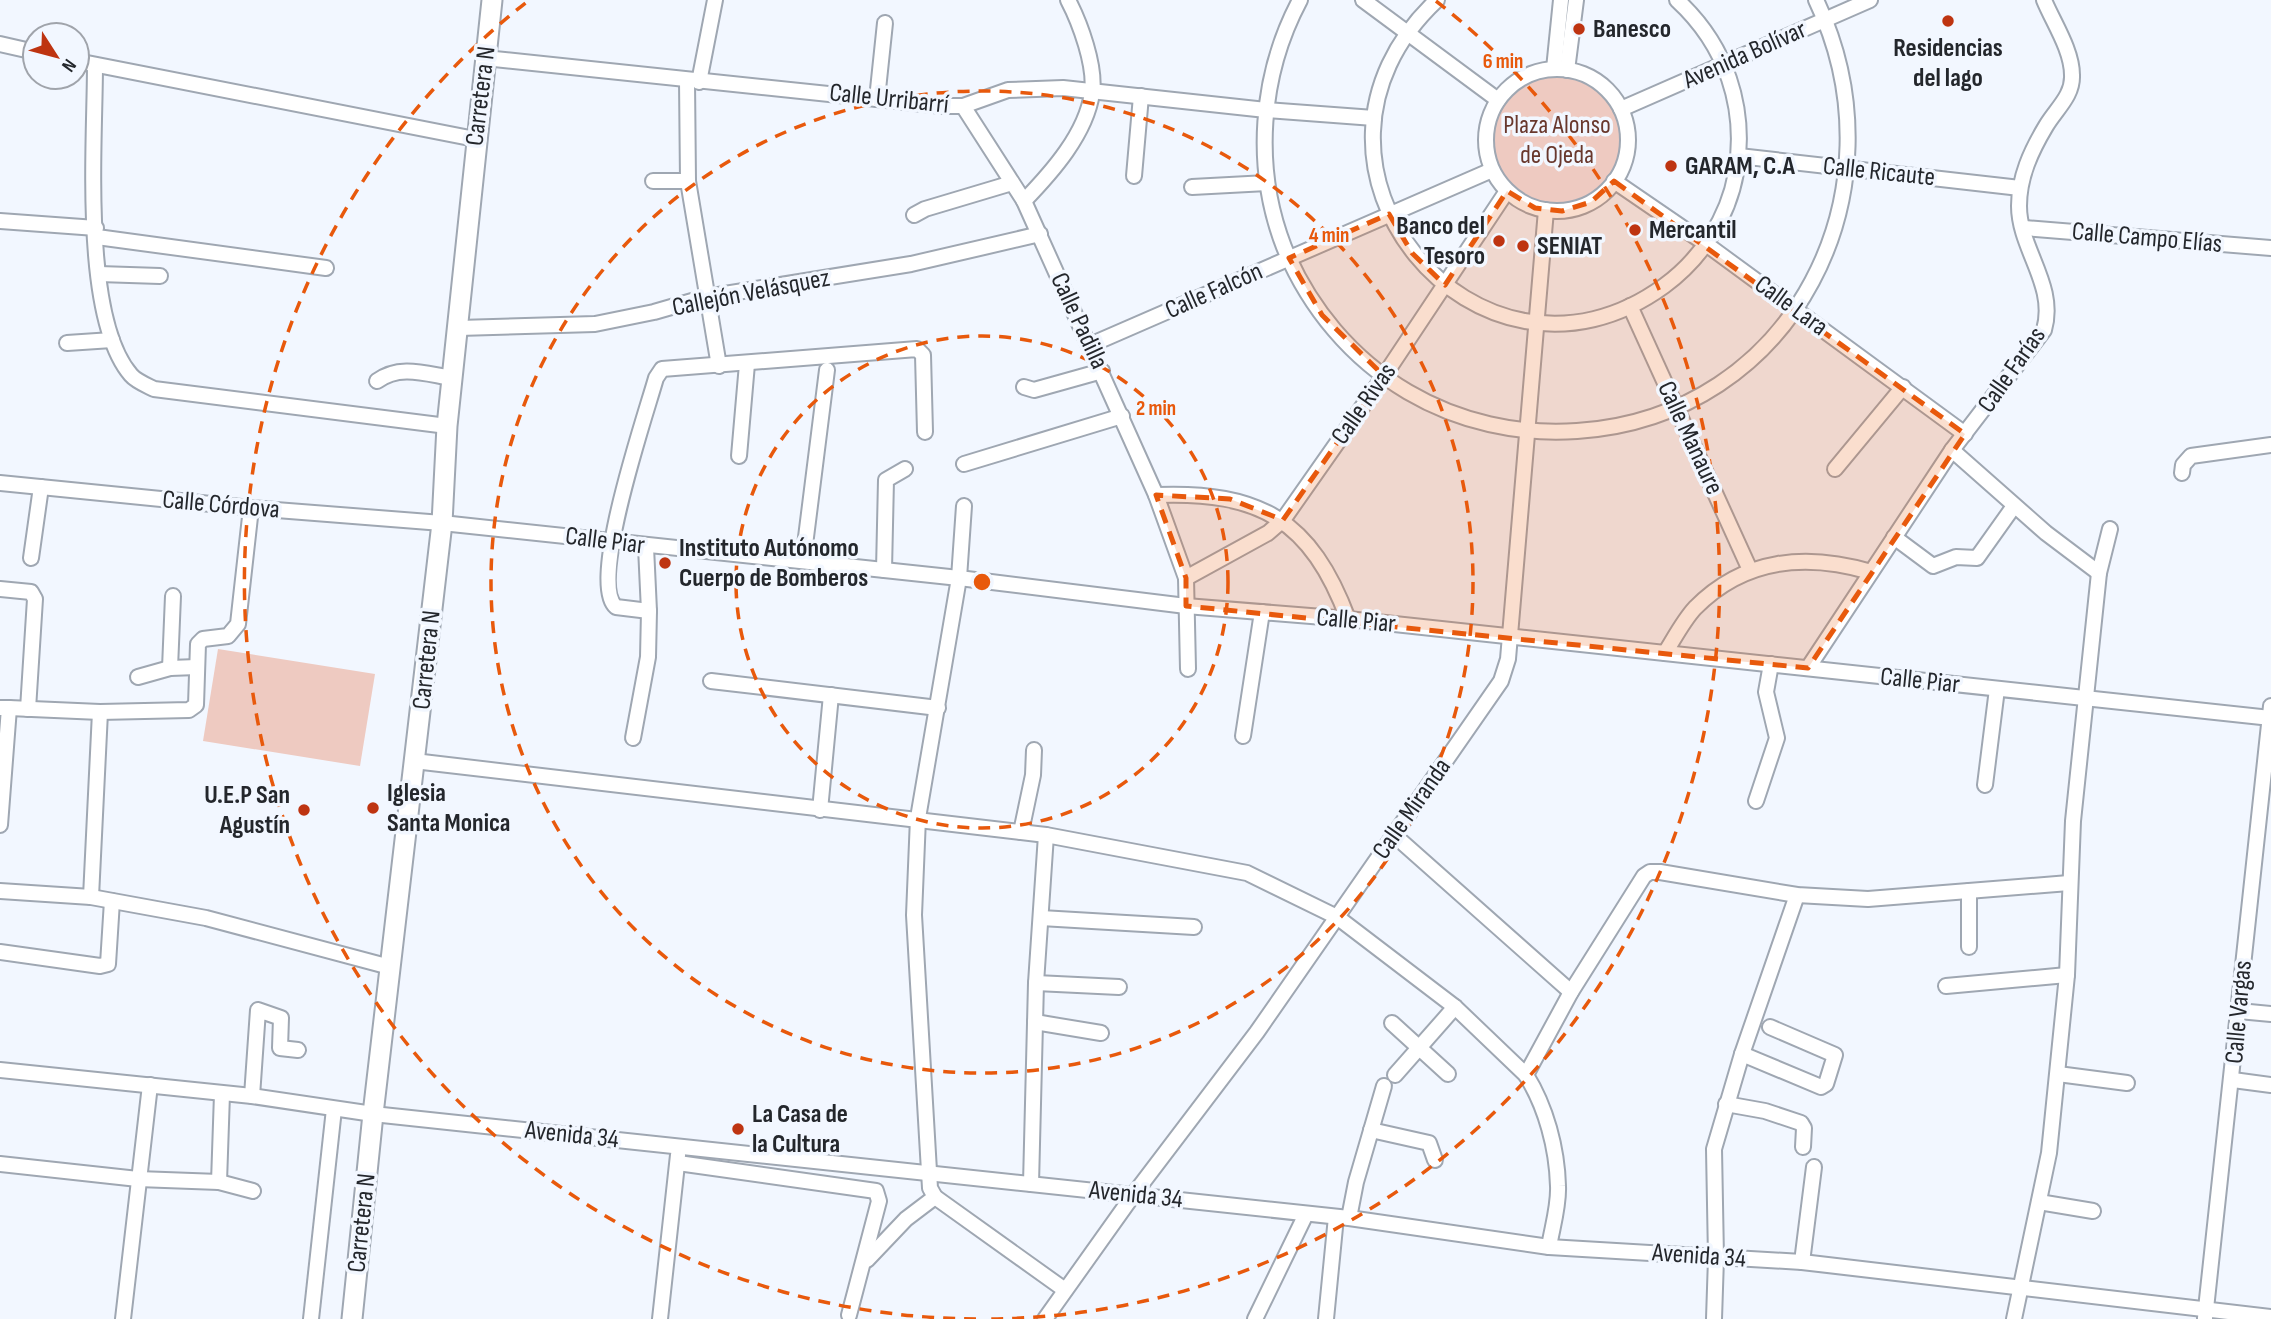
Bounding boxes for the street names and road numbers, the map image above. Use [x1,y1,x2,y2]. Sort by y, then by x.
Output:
street label: Avenida Bolívar [1678,14,1812,96]
street label: Carretera N [460,45,502,147]
street label: Calle Urribarrí [828,77,950,121]
street label: Calle Ricaute [1821,151,1937,193]
street label: Calle Campo Elías [2071,216,2223,260]
street label: Calle Falcón [1161,256,1267,326]
street label: Callejón Velásquez [670,263,832,323]
street label: Calle Padilla [1043,268,1115,374]
street label: Calle Lara [1748,269,1834,343]
street label: Calle Farías [1971,321,2053,419]
street label: Calle Rivas [1325,357,1403,451]
street label: Calle Manaure [1650,376,1730,500]
street label: Calle Córdova [161,484,281,526]
street label: Calle Piar [564,521,647,561]
street label: Calle Piar [1315,602,1398,640]
street label: Carretera N [406,609,448,711]
street label: Calle Piar [1879,661,1962,701]
street label: Calle Miranda [1366,753,1458,865]
street label: Calle Vargas [2219,959,2259,1065]
street label: Avenida 34 [523,1115,620,1155]
street label: Carretera N [341,1172,383,1274]
street label: Avenida 34 [1087,1175,1184,1215]
street label: Avenida 34 [1650,1237,1747,1275]

